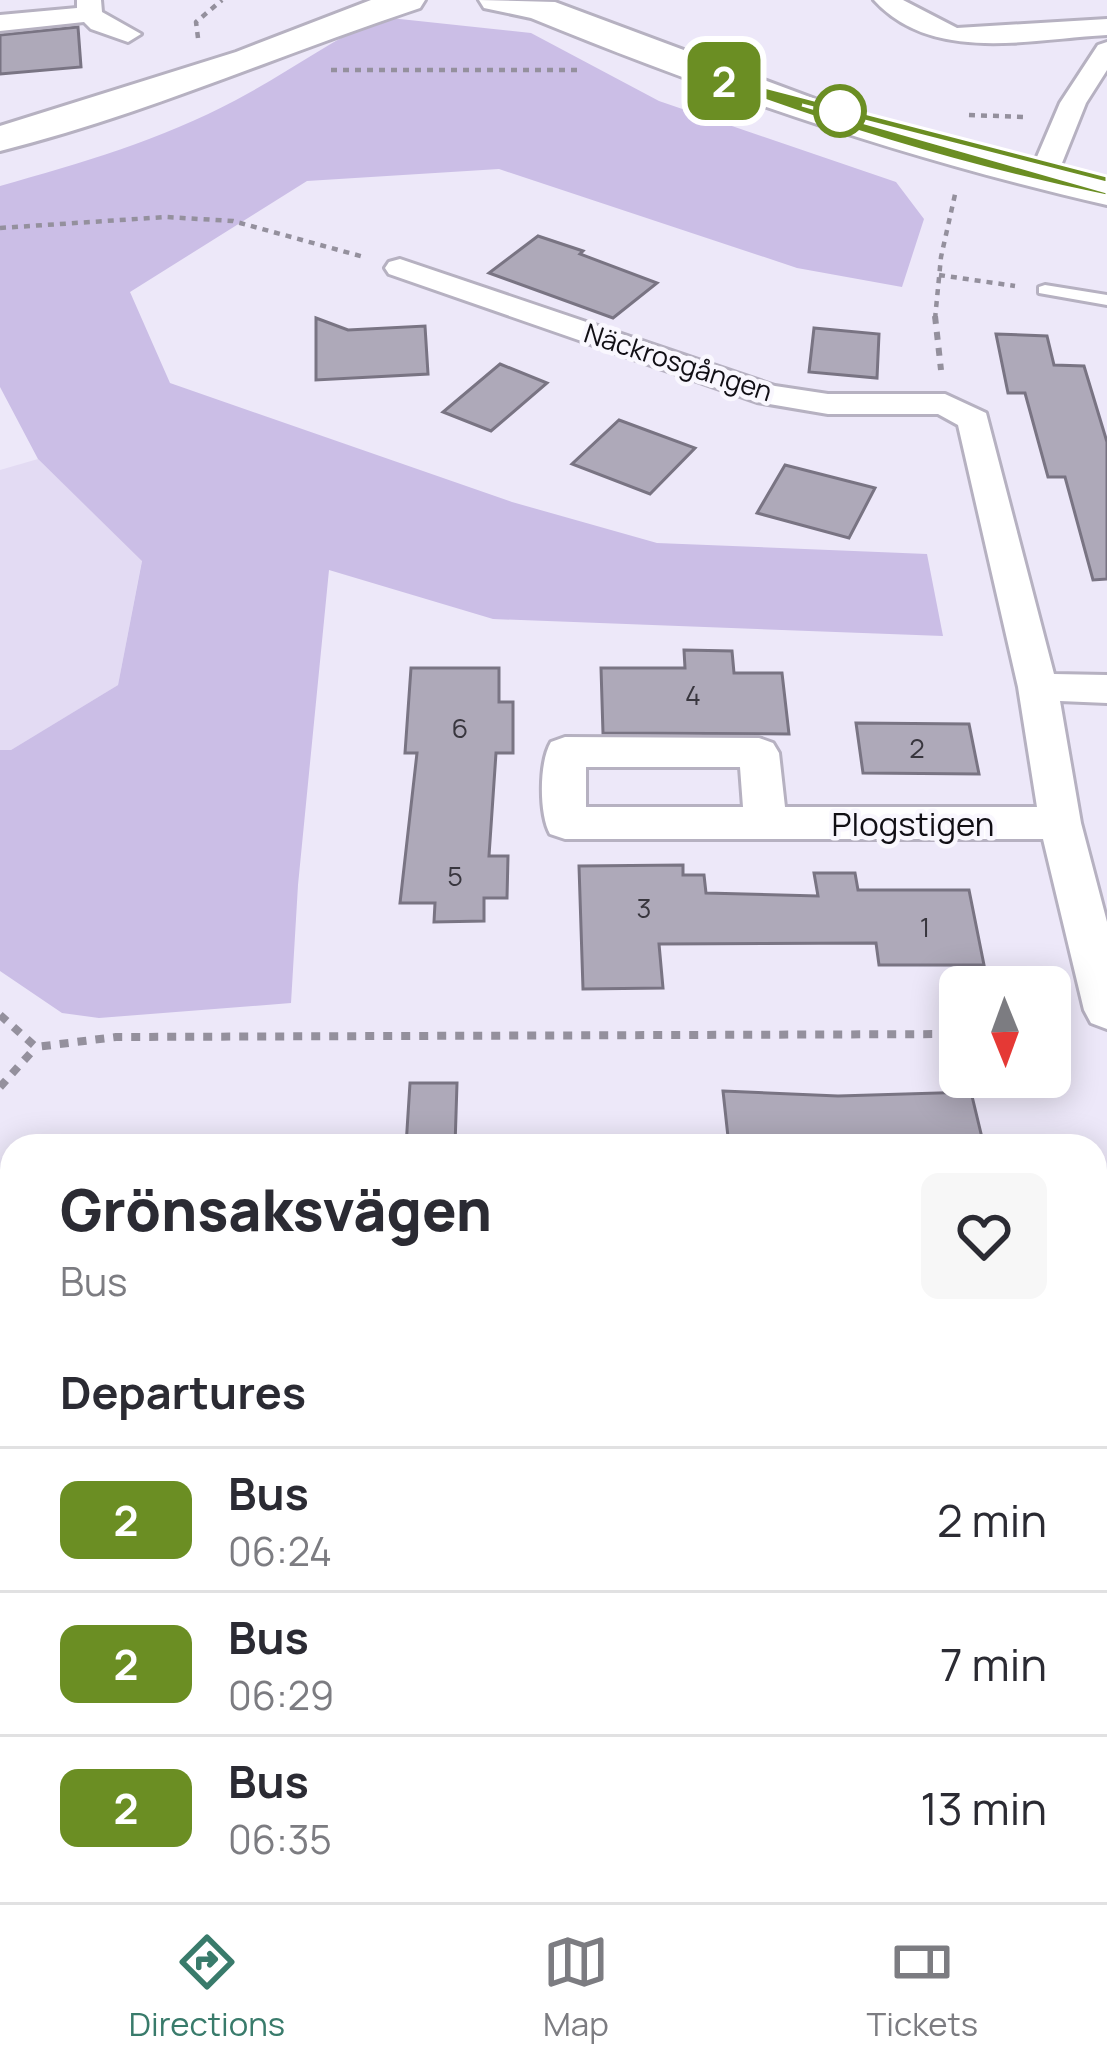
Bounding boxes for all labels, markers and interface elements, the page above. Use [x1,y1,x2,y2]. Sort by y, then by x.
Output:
line badge: 2 [685,42,763,120]
text: 2 [711,52,737,110]
unlabelled marker [815,86,865,136]
street label: Näckrosgången [580,314,777,409]
house number: 4 [685,676,701,713]
house number: 6 [452,709,468,746]
house number: 2 [909,729,925,766]
street label: Plogstigen [832,801,994,846]
house number: 5 [447,857,463,894]
house number: 3 [637,889,651,926]
house number: 1 [920,908,930,945]
north arrow [939,966,1071,1098]
map controls [939,966,1071,1098]
text: Grönsaksvägen [60,1170,492,1248]
button: heart [921,1173,1047,1299]
text: Bus [60,1254,128,1308]
text: Departures [60,1361,306,1423]
text: Bus [228,1462,309,1524]
text: 2 min [937,1489,1047,1551]
text: 2 [113,1491,139,1549]
text: 06:24 [228,1524,332,1578]
text: Bus [228,1606,309,1668]
text: 7 min [940,1633,1047,1695]
text: 2 [113,1635,139,1693]
text: 06:29 [228,1668,334,1722]
text: Bus [228,1750,309,1812]
text: 13 min [920,1777,1047,1839]
text: 2 [113,1779,139,1837]
text: 06:35 [228,1812,332,1866]
tab: Directions [129,1929,285,2046]
tab: Map [543,1929,609,2046]
tab: Tickets [867,1929,978,2046]

